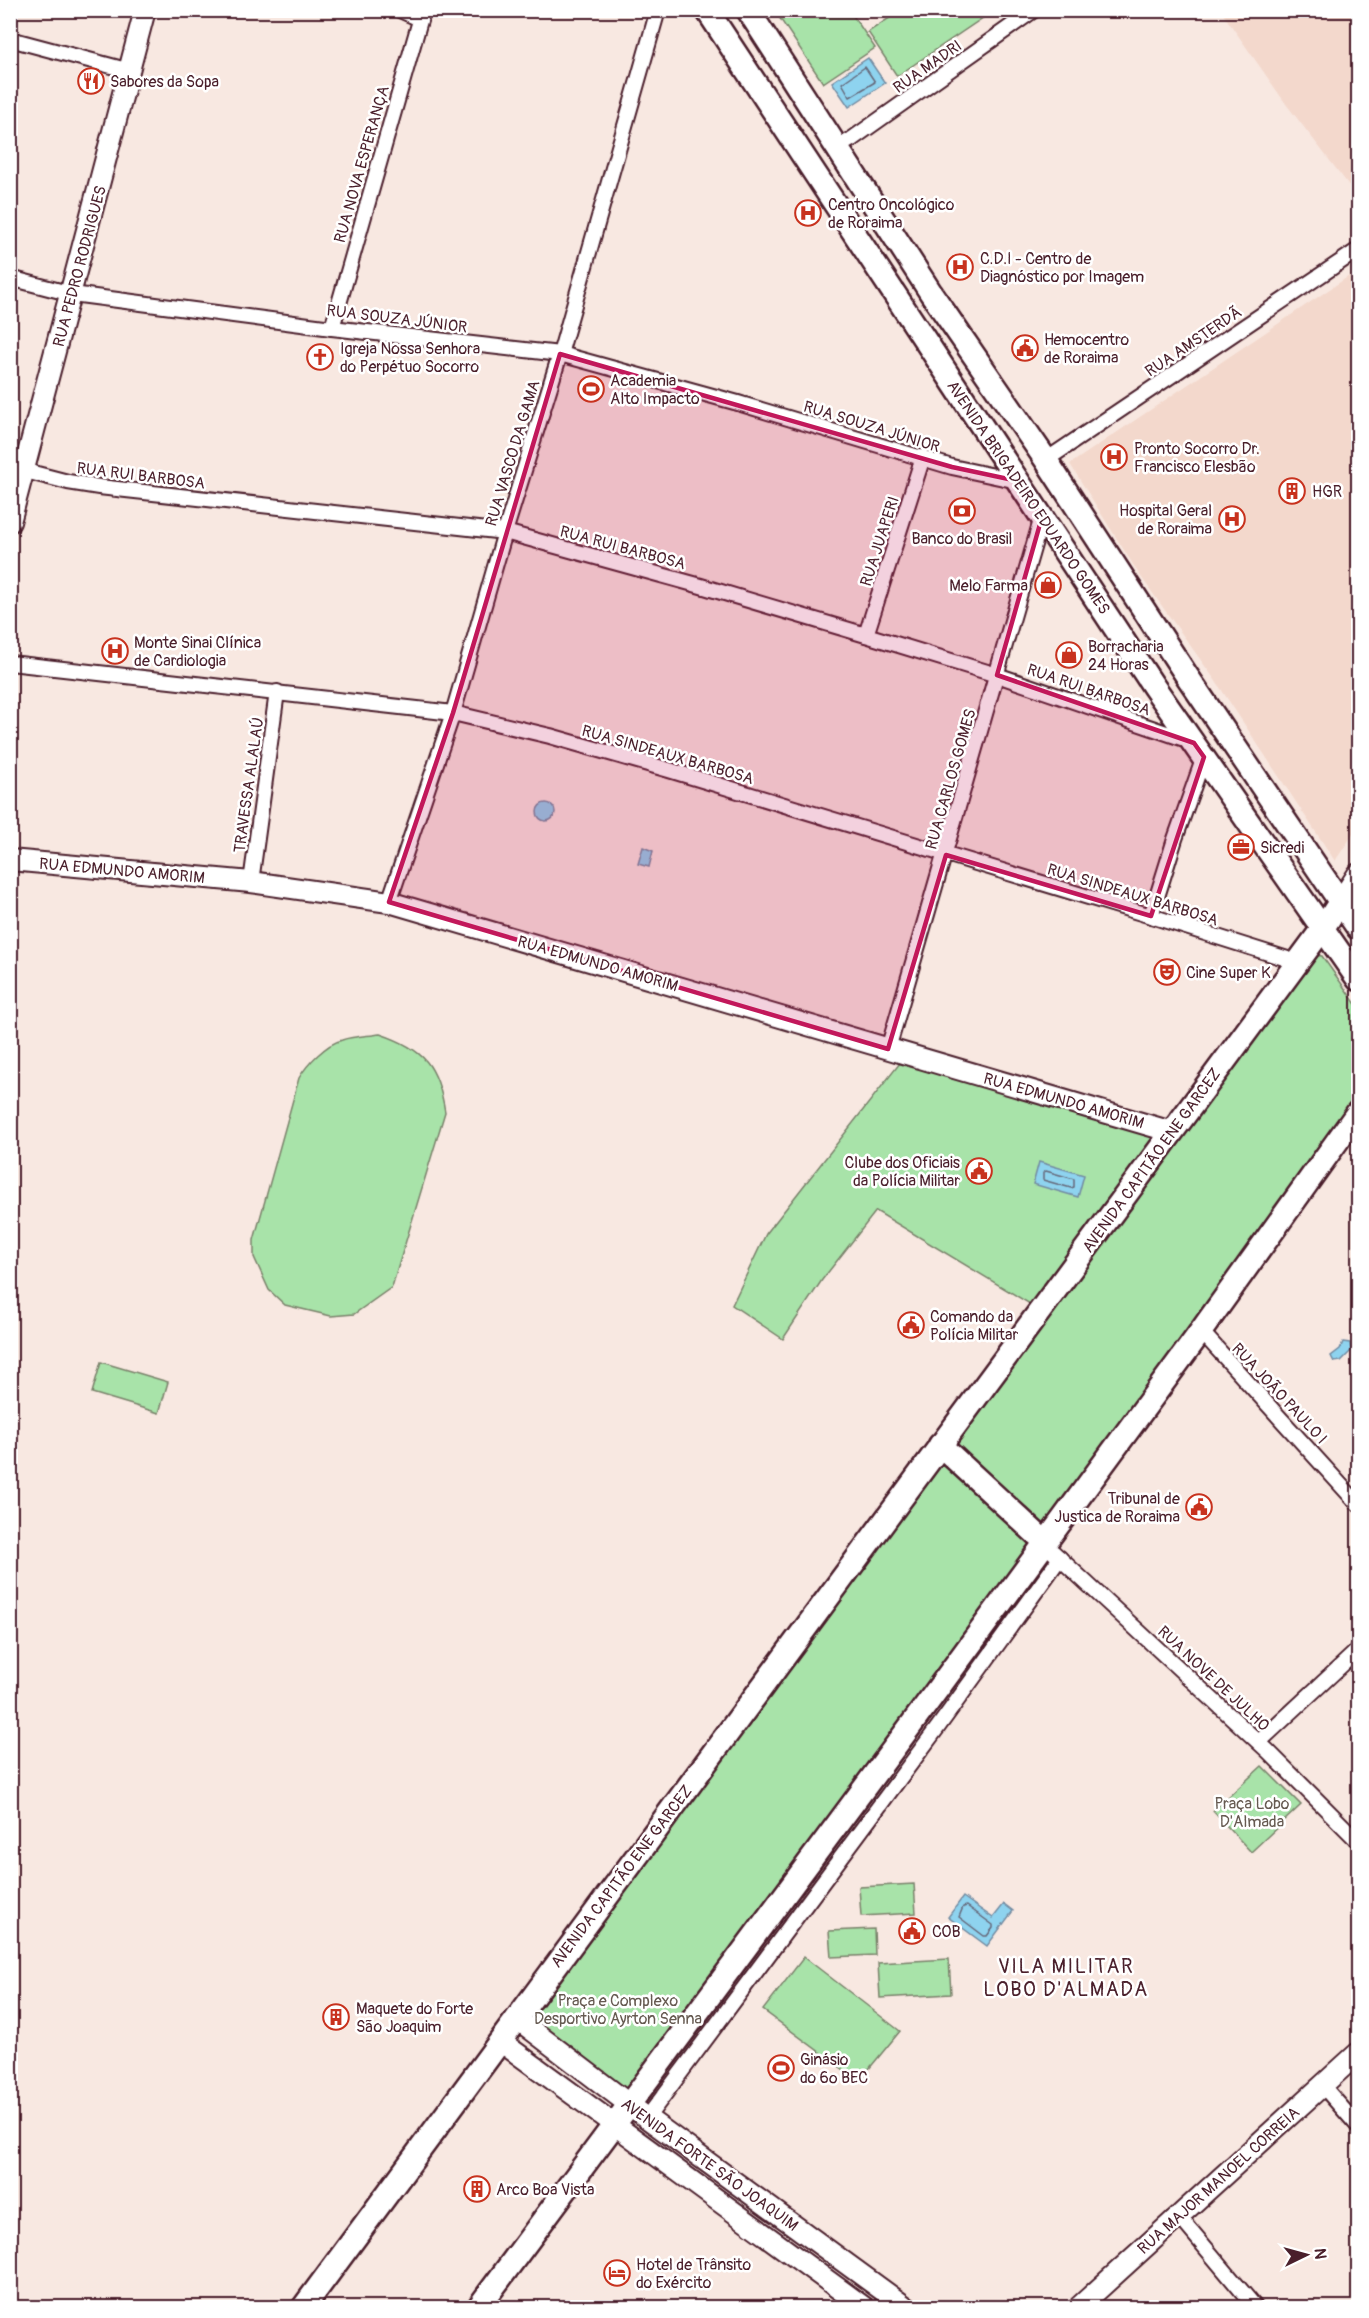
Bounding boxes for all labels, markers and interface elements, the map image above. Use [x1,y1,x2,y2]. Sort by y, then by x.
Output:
street label: RUA MADRI [889,36,966,98]
restaurant icon: Sabores da Sopa [76,66,106,96]
place label: Sabores da Sopa [110,72,219,92]
street label: RUA NOVA ESPERANÇA [330,83,394,245]
street label: RUA PEDRO RODRIGUES [49,184,111,349]
place label: Centro Oncológico de Roraima [828,195,955,233]
hospital icon: Centro Oncológico de Roraima [793,198,823,228]
place label: C.D.I - Centro de Diagnóstico por Imagem [980,249,1144,287]
hospital icon: C.D.I - Centro de Diagnóstico por Imagem [945,252,975,282]
street label: RUA SOUZA JÚNIOR [325,300,468,338]
street label: RUA AMSTERDÃ [1141,302,1246,381]
place label: Hemocentro de Roraima [1044,330,1129,368]
public building icon: Hemocentro de Roraima [1010,333,1040,363]
place label: Igreja Nossa Senhora do Perpétuo Socorro [340,339,480,377]
church icon: Igreja Nossa Senhora do Perpétuo Socorro [305,342,335,372]
place label: Academia Alto Impacto [610,371,700,409]
sports icon: Academia Alto Impacto [576,374,606,404]
street label: AVENIDA BRIGADEIRO EDUARDO GOMES [942,377,1114,618]
street label: RUA VASCO DA GAMA [481,378,545,529]
street label: RUA SOUZA JÚNIOR [801,397,942,457]
place label: Pronto Socorro Dr. Francisco Elesbão [1134,439,1260,477]
hospital icon: Pronto Socorro Dr. Francisco Elesbão [1099,442,1129,472]
street label: RUA RUI BARBOSA [76,458,206,494]
building icon: HGR [1277,476,1307,506]
place label: HGR [1312,482,1342,502]
street label: RUA JUAPERI [856,494,904,589]
bank icon: Banco do Brasil [947,496,977,526]
place label: Hospital Geral de Roraima [1119,501,1212,539]
hospital icon: Hospital Geral de Roraima [1217,504,1247,534]
street label: RUA RUI BARBOSA [558,522,688,574]
place label: Banco do Brasil [912,529,1012,549]
shop icon: Melo Farma [1033,570,1063,600]
place label: Melo Farma [949,576,1028,596]
place label: Monte Sinai Clínica de Cardiologia [134,633,261,671]
hospital icon: Monte Sinai Clínica de Cardiologia [100,636,130,666]
place label: Borracharia 24 Horas [1088,637,1164,675]
shop icon: Borracharia 24 Horas [1054,640,1084,670]
street label: RUA RUI BARBOSA [1024,659,1153,720]
street label: RUA CARLOS GOMES [921,707,981,852]
street label: TRAVESSA ALALAÚ [230,716,268,854]
street label: RUA SINDEAUX BARBOSA [579,721,756,789]
office icon: Sicredi [1226,832,1256,862]
place label: Sicredi [1260,838,1304,858]
street label: RUA EDMUNDO AMORIM [38,854,205,888]
street label: RUA SINDEAUX BARBOSA [1045,859,1221,931]
street label: RUA EDMUNDO AMORIM [515,931,680,996]
theatre icon: Cine Super K [1152,957,1182,987]
place label: Cine Super K [1186,963,1271,983]
street label: AVENIDA CAPITÃO ENE GARCEZ [1078,1064,1226,1257]
street label: RUA EDMUNDO AMORIM [981,1068,1146,1133]
place label: Clube dos Oficiais da Polícia Militar [844,1153,960,1191]
public building icon: Clube dos Oficiais da Polícia Militar [964,1156,994,1186]
place label: Comando da Polícia Militar [930,1307,1019,1345]
public building icon: Comando da Polícia Militar [896,1310,926,1340]
street label: RUA JOÃO PAULO I [1227,1339,1331,1448]
place label: Tribunal de Justica de Roraima [1054,1489,1180,1527]
public building icon: Tribunal de Justica de Roraima [1184,1492,1214,1522]
street label: RUA NOVE DE JULHO [1153,1622,1273,1736]
street label: AVENIDA CAPITÃO ENE GARCEZ [547,1781,697,1972]
park label: Praça Lobo D'Almada [1215,1794,1290,1832]
public building icon: COB [897,1916,927,1946]
place label: COB [932,1922,960,1942]
district label: VILA MILITAR LOBO D'ALMADA [983,1954,1149,2002]
park label: Praça e Complexo Desportivo Ayrton Senna [534,1991,702,2029]
place label: Maquete do Forte São Joaquim [356,1999,473,2037]
building icon: Maquete do Forte São Joaquim [321,2002,351,2032]
place label: Ginásio do 6º BEC [800,2050,868,2088]
sports icon: Ginásio do 6º BEC [766,2053,796,2083]
street label: AVENIDA FORTE SÃO JOAQUIM [617,2094,802,2236]
street label: RUA MAJOR MANOEL CORREIA [1134,2103,1304,2259]
building icon: Arco Boa Vista [462,2174,492,2204]
place label: Arco Boa Vista [496,2180,594,2200]
north arrow [1276,2225,1336,2285]
text: N [1310,2248,1330,2260]
place label: Hotel de Trânsito do Exército [636,2255,751,2293]
hotel icon: Hotel de Trânsito do Exército [602,2258,632,2288]

